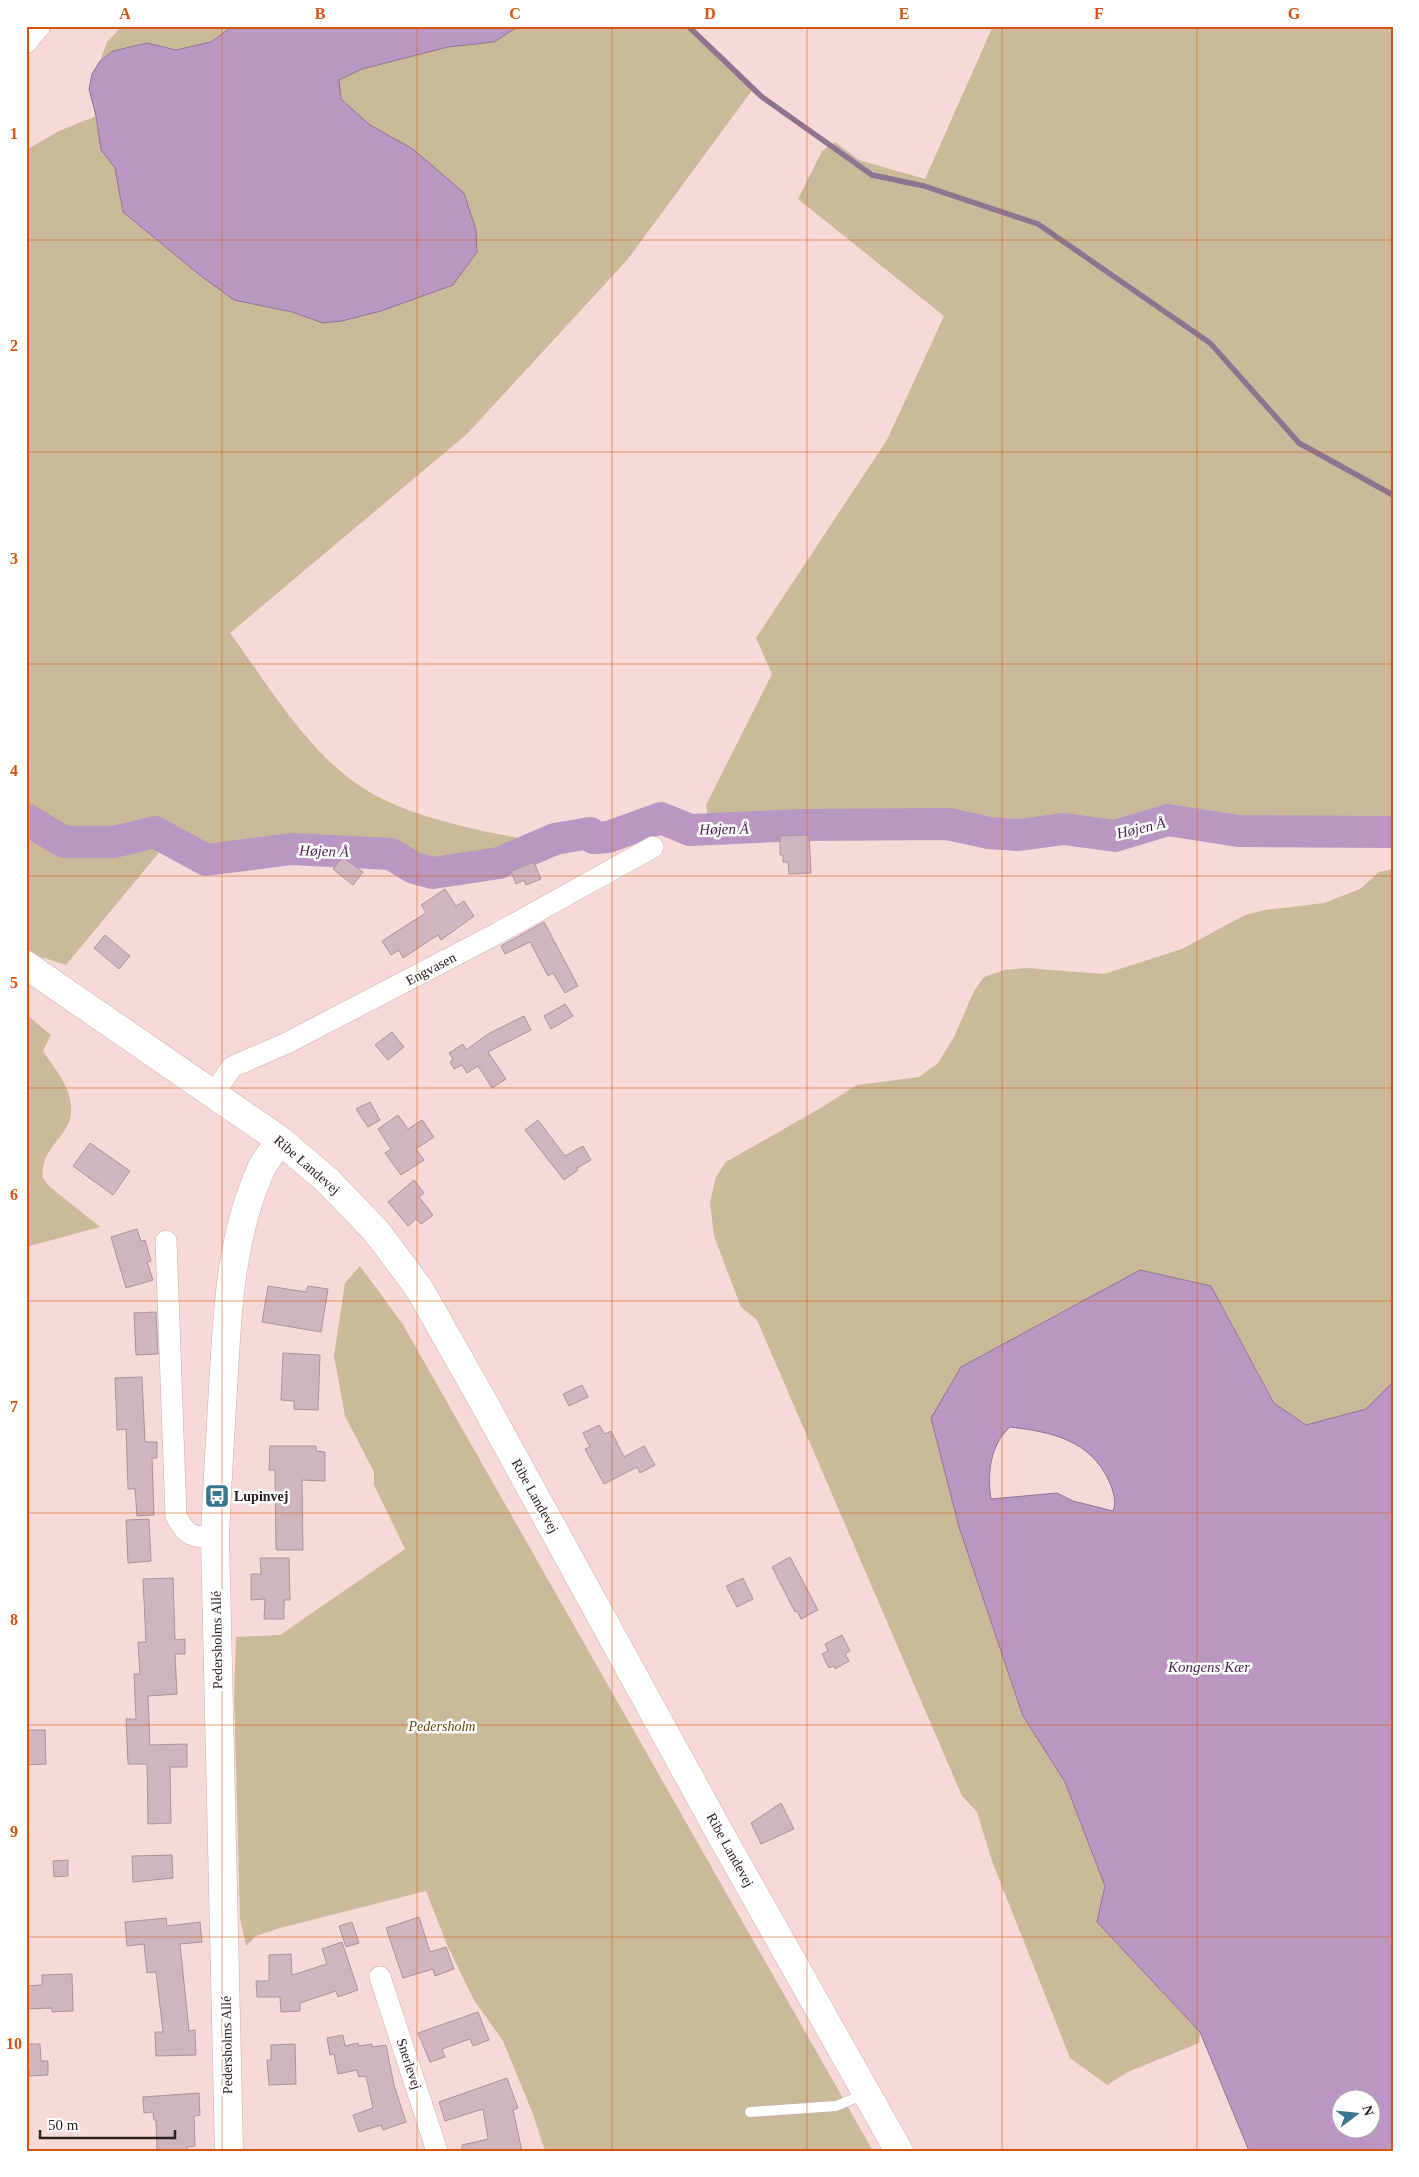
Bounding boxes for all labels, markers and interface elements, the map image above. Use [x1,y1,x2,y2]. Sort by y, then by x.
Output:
text: A [119,5,131,22]
text: B [315,5,326,22]
text: C [509,5,521,22]
text: D [704,5,716,22]
text: E [899,5,909,22]
text: F [1094,5,1104,22]
text: G [1288,5,1301,22]
text: 1 [10,125,18,142]
text: 2 [10,337,18,354]
text: 3 [10,550,18,567]
text: 4 [10,762,18,779]
water label: Højen Å [1114,814,1168,842]
water label: Højen Å [698,821,750,837]
water label: Højen Å [298,842,350,860]
street label: Engvasen [403,950,459,988]
text: 5 [10,974,18,991]
street label: Ribe Landevej [271,1132,343,1198]
text: 6 [10,1186,18,1203]
text: 7 [10,1398,18,1415]
street label: Ribe Landevej [509,1456,561,1536]
bus stop icon: Lupinvej [204,1483,230,1509]
place label: Lupinvej [234,1489,288,1504]
street label: Pedersholms Allé [209,1591,225,1689]
text: 8 [10,1611,18,1628]
water label: Kongens Kær [1167,1659,1250,1675]
park label: Pedersholm [408,1719,475,1734]
street label: Ribe Landevej [704,1810,756,1890]
text: 9 [10,1823,18,1840]
street label: Pedersholms Allé [219,1996,235,2094]
text: 10 [6,2035,22,2052]
street label: Snerlevej [394,2037,424,2091]
north arrow [1332,2090,1382,2140]
text: N [1359,2104,1377,2117]
scale bar [40,2107,175,2139]
text: 50 m [48,2117,79,2133]

